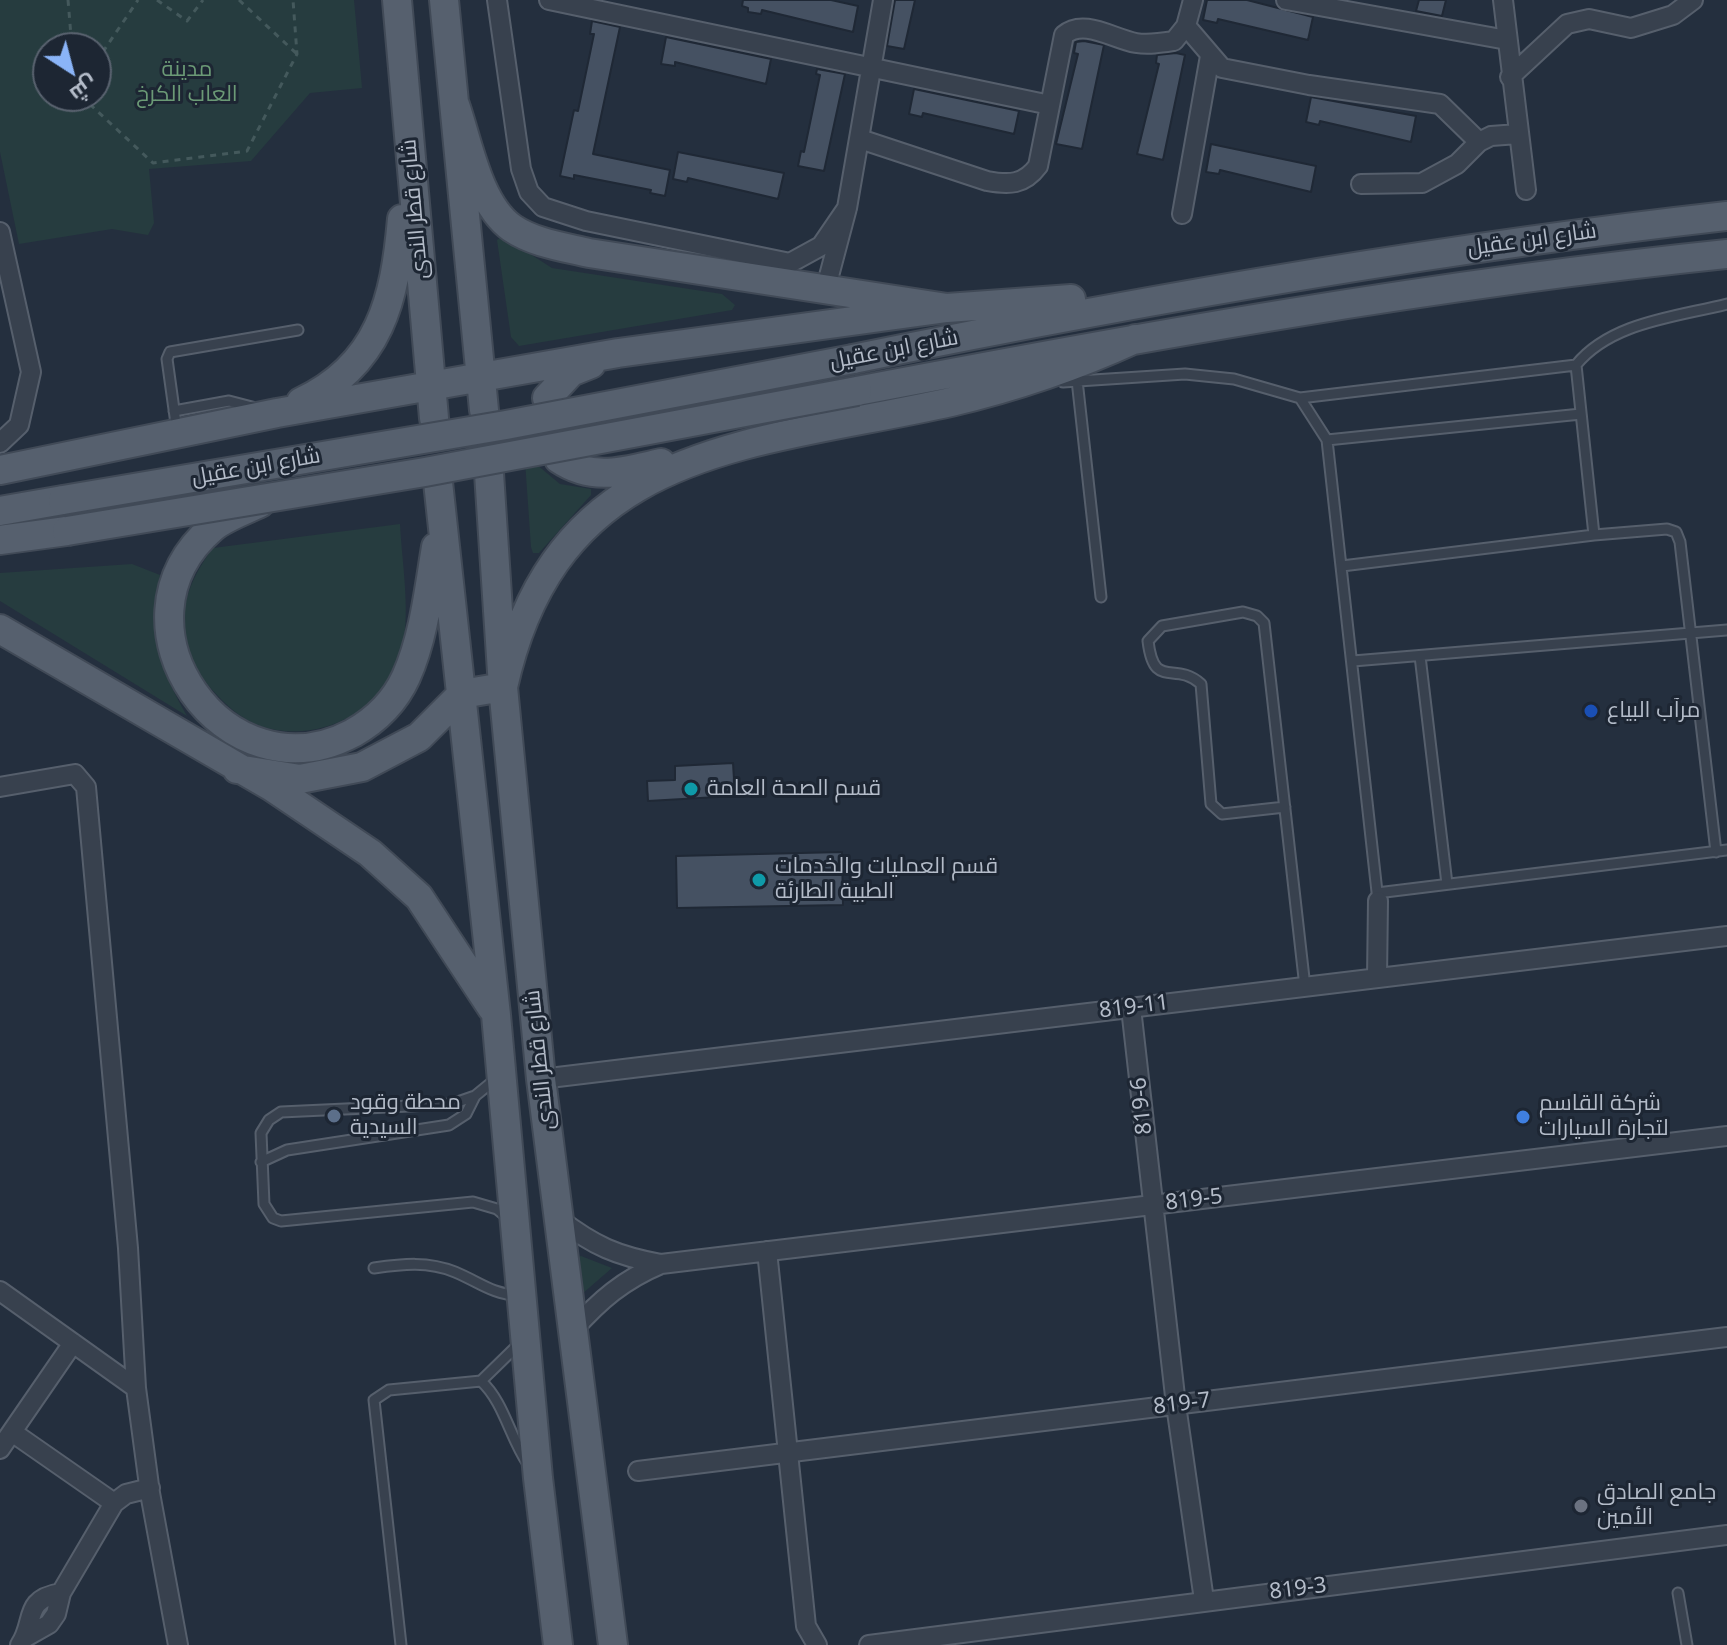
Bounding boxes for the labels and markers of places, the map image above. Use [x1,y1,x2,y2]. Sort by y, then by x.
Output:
place label: مرآب البياع [1607,698,1700,724]
marker: مرآب البياع [1582,702,1600,720]
place label: قسم الصحة العامة [707,776,881,802]
marker: قسم الصحة العامة [682,780,700,798]
place label: قسم العمليات والخدمات الطبية الطارئة [775,854,998,906]
marker: قسم العمليات والخدمات الطبية الطارئة [750,871,768,889]
place label: محطة وقود السيدية [350,1090,461,1142]
place label: شركة القاسم لتجارة السيارات [1539,1091,1669,1142]
marker: محطة وقود السيدية [325,1107,343,1125]
marker: شركة القاسم لتجارة السيارات [1514,1108,1532,1126]
place label: جامع الصادق الأمين [1597,1480,1716,1532]
marker: جامع الصادق الأمين [1572,1497,1590,1515]

